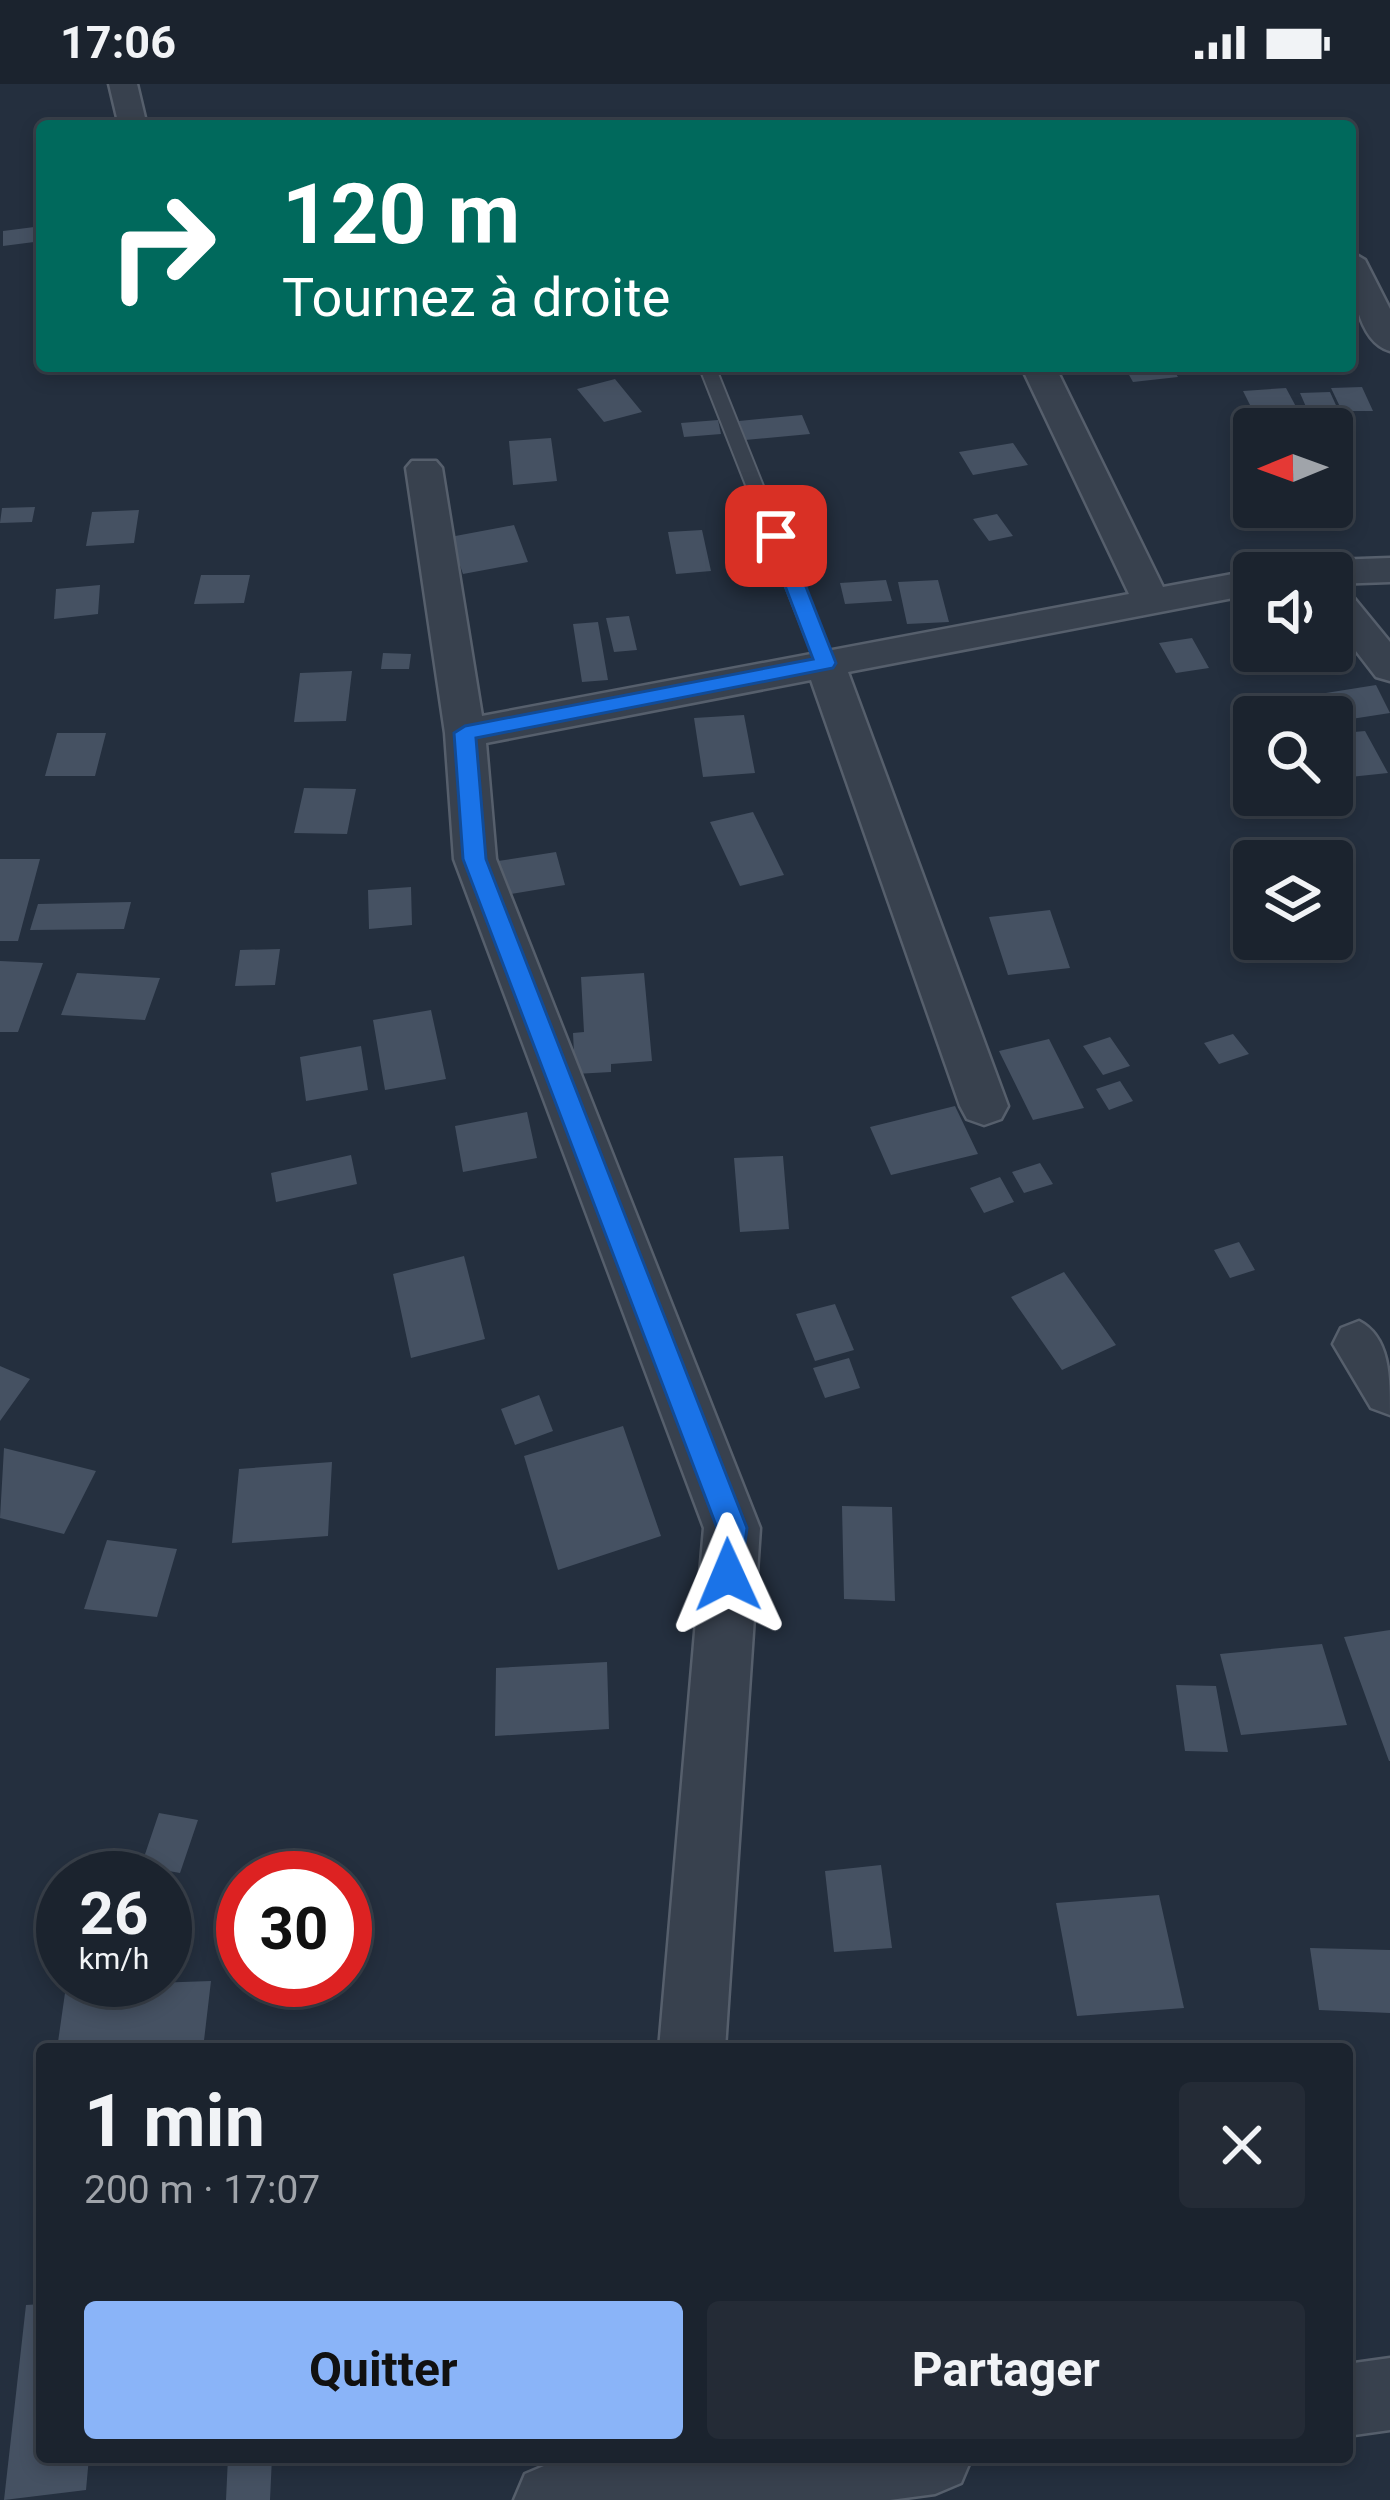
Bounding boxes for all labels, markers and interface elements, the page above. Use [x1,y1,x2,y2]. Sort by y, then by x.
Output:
text: 17:06 [60,16,176,69]
text: 120 m [282,165,520,264]
icon: right [84,168,240,324]
text: Tournez à droite [282,266,670,329]
north arrow [1233,408,1353,528]
map controls [1233,408,1353,960]
pin [725,485,827,587]
icon: arrive [743,503,809,569]
button: sound [1233,552,1353,672]
button: search [1233,696,1353,816]
button: layers [1233,840,1353,960]
position arrow [665,1512,791,1638]
speed limit sign: 30 [216,1851,372,2007]
text: 26 [80,1878,148,1949]
text: km/h [79,1941,149,1976]
text: 1 min [84,2079,265,2164]
button: close [1179,2082,1305,2208]
text: 200 m · 17:07 [84,2167,320,2213]
button: Quitter [84,2301,683,2439]
button: Partager [707,2301,1305,2439]

